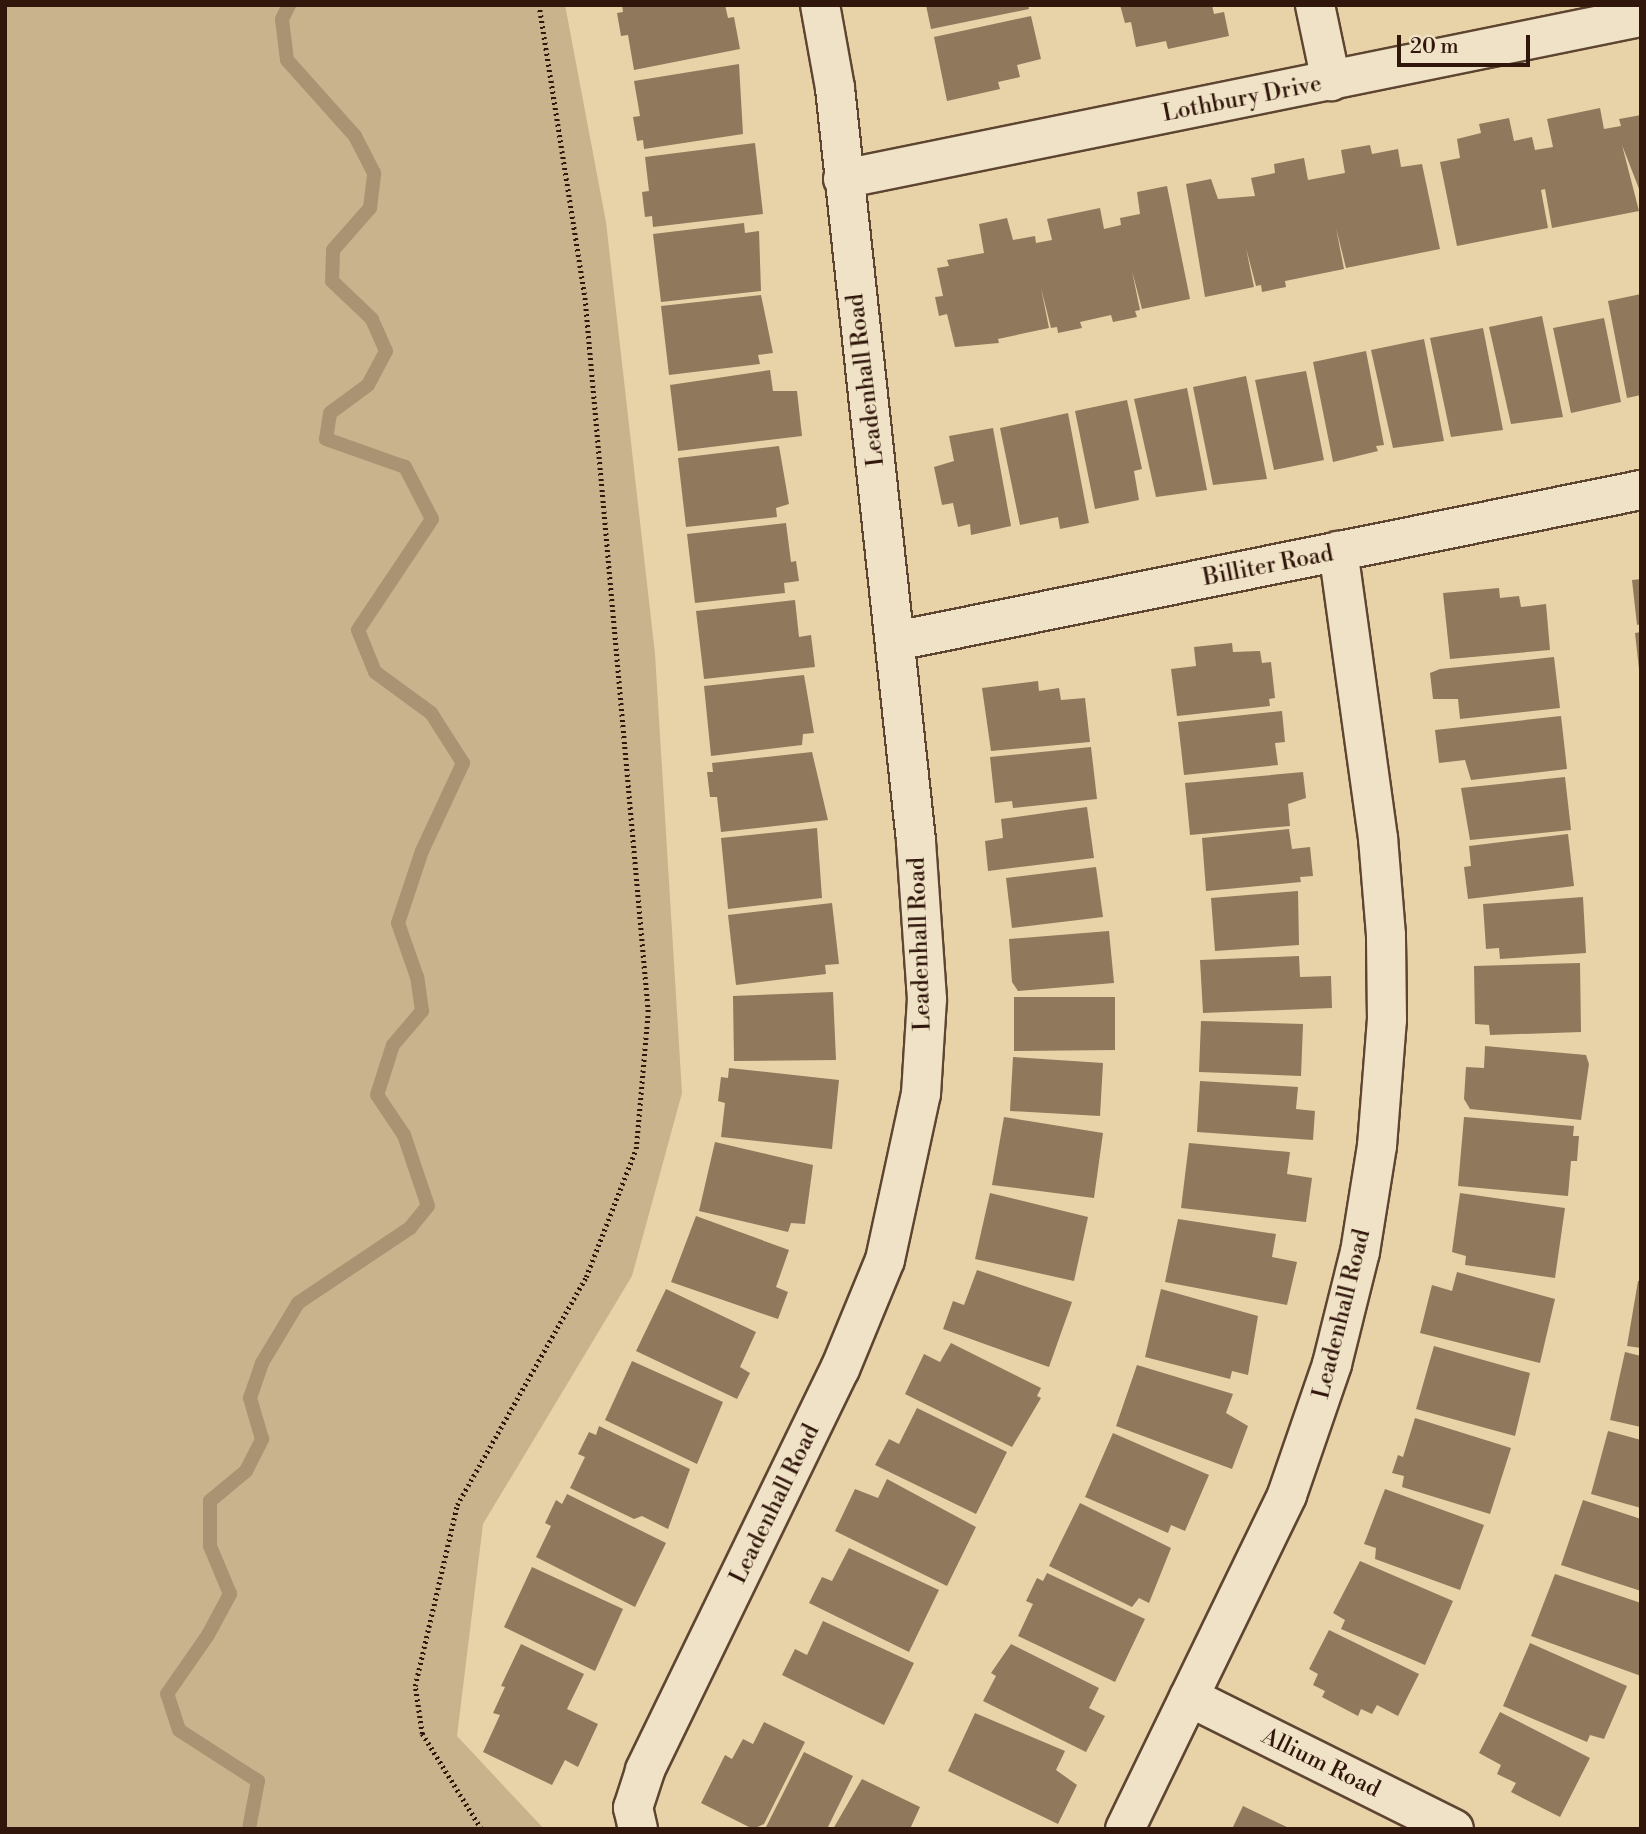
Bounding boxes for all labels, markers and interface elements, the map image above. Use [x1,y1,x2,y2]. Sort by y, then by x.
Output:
scale bar [1401,21,1534,65]
text: 20 m [1410,34,1459,60]
street label: Lothbury Drive [1160,70,1324,128]
street label: Leadenhall Road [842,292,890,468]
street label: Billiter Road [1200,540,1336,592]
street label: Leadenhall Road [903,857,937,1031]
street label: Leadenhall Road [1308,1226,1376,1402]
street label: Leadenhall Road [724,1420,826,1588]
street label: Allium Road [1257,1722,1385,1804]

